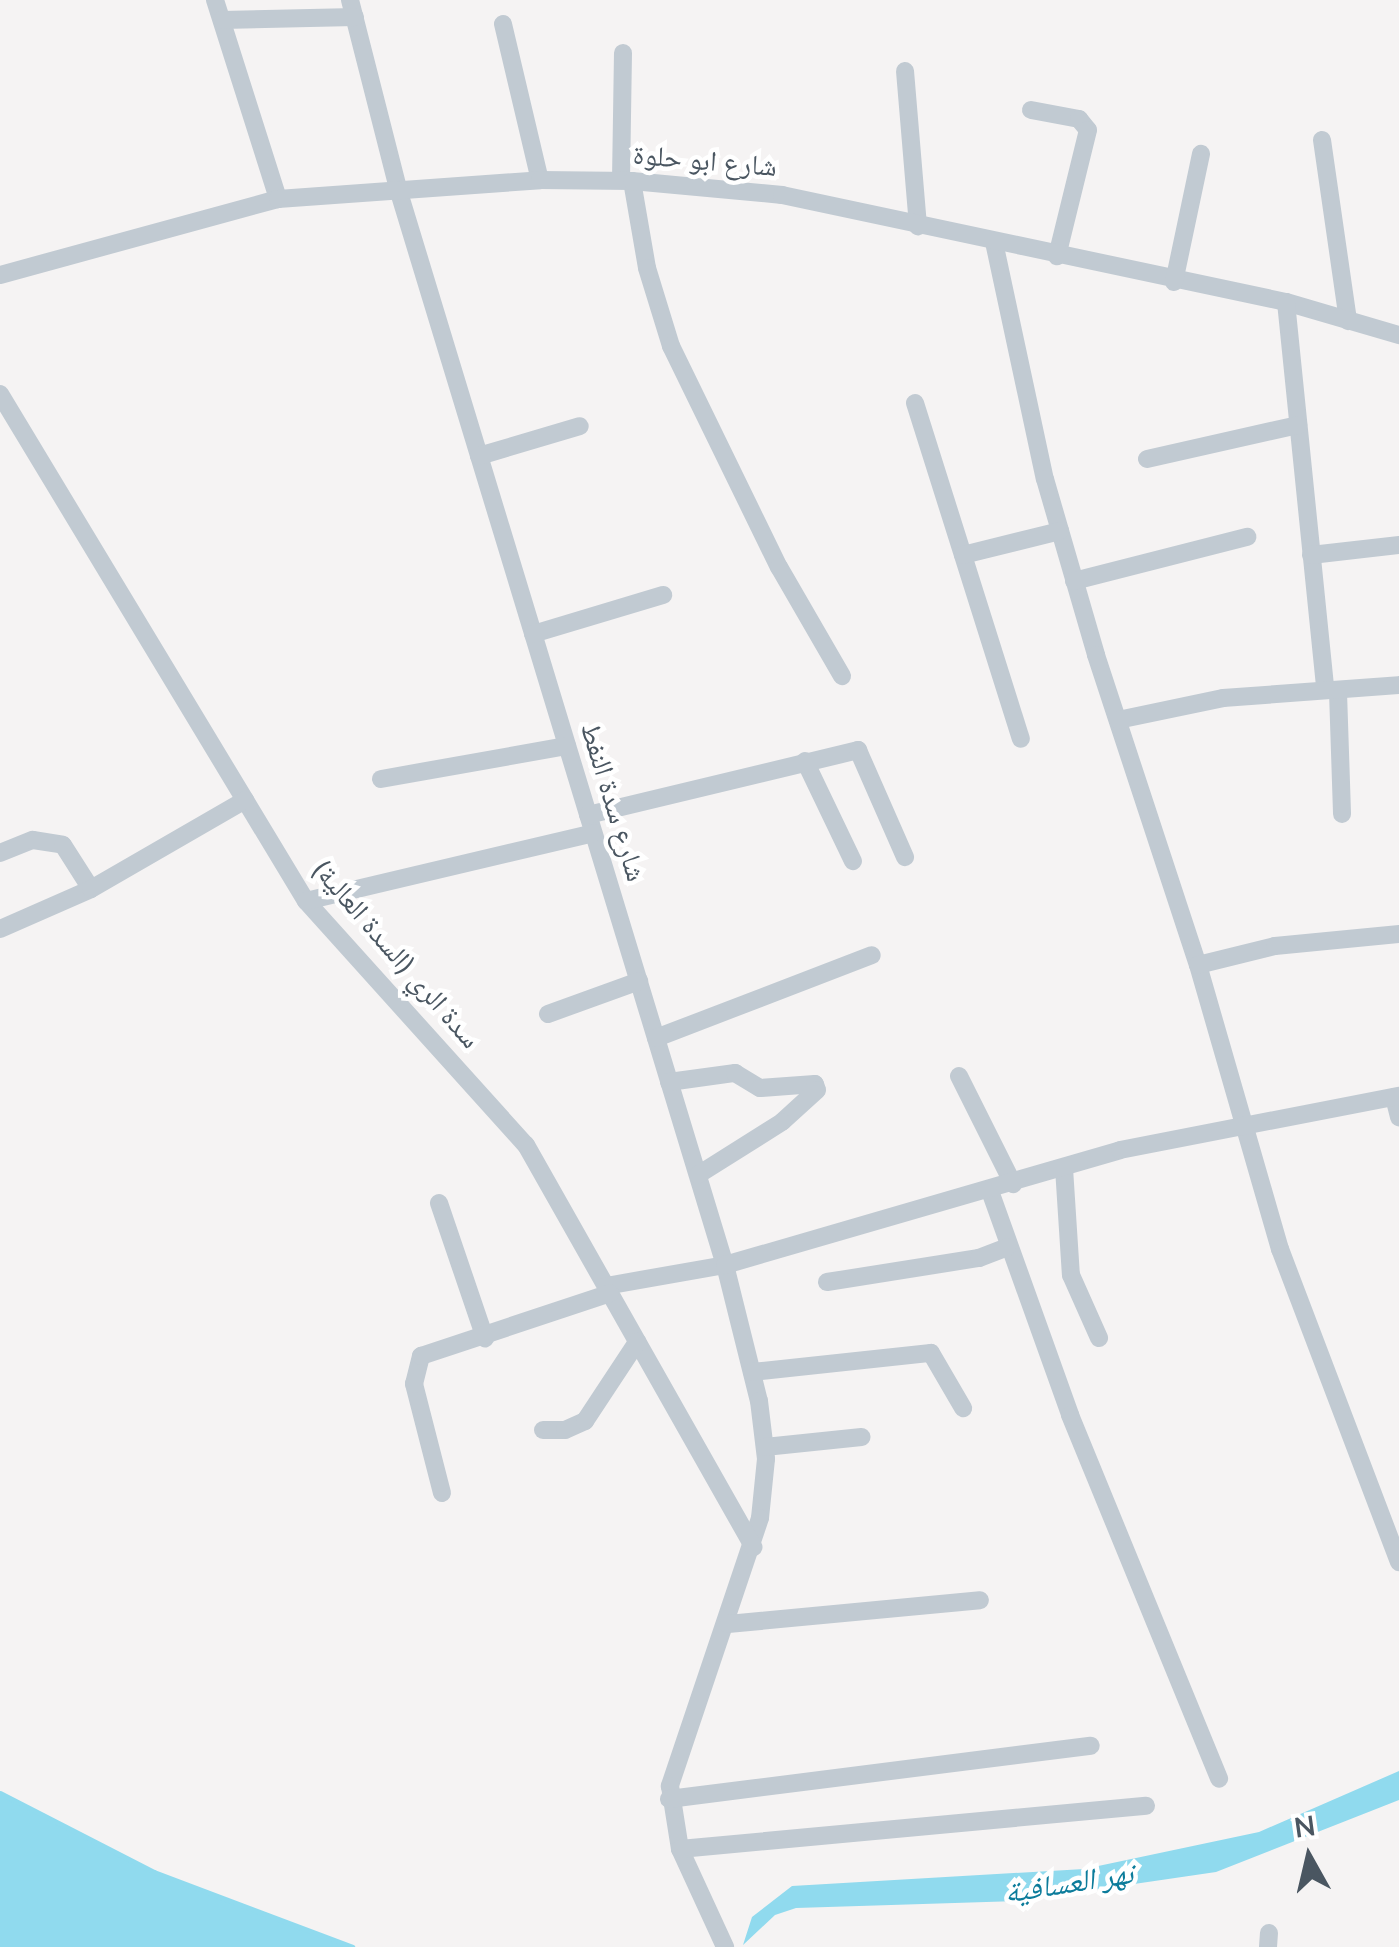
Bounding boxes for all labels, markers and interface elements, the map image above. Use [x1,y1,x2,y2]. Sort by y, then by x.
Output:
street label: شارع ابو حلوة [632,138,778,184]
street label: شارع سدة النفط [573,719,653,885]
street label: سدة الري (السدة العالية) [305,853,487,1055]
north arrow [1259,1807,1359,1907]
text: N [1292,1807,1318,1848]
water label: نهر العسافية [1002,1856,1136,1912]

